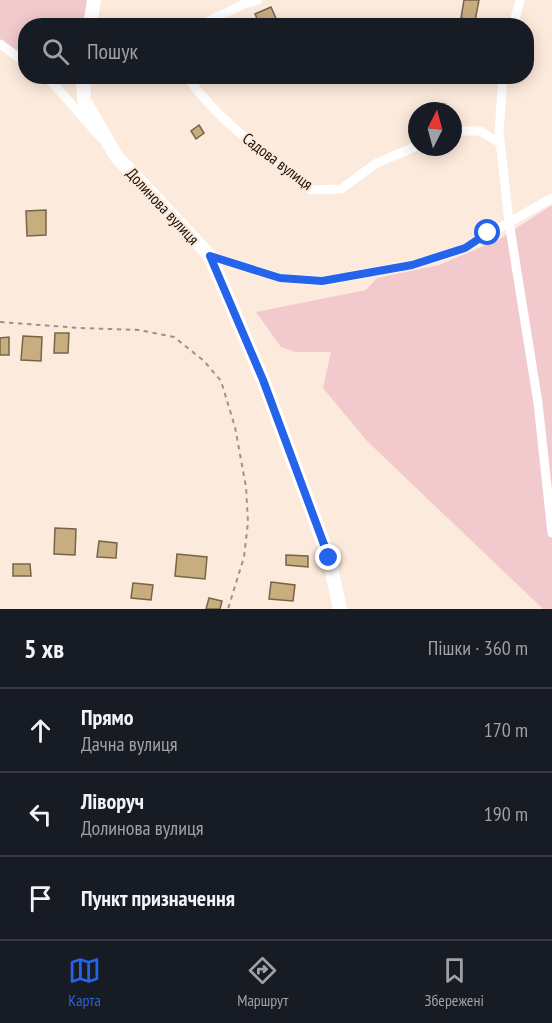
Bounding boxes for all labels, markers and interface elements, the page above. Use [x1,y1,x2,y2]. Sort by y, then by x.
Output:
search box [18,18,534,84]
icon: search [39,35,72,68]
text: Пошук [87,37,138,65]
north arrow [408,102,462,156]
street label: Садова вулиця [239,128,317,194]
street label: Долинова вулиця [122,163,204,249]
route start [474,219,500,245]
route end [315,544,341,570]
text: 5 хв [24,632,64,665]
text: Пішки · 360 m [428,635,528,661]
text: Прямо [81,703,134,731]
icon: ahead [24,714,57,747]
text: 170 m [484,717,528,743]
text: Дачна вулиця [81,731,178,757]
text: Ліворуч [81,787,144,815]
icon: left [24,798,57,831]
text: 190 m [484,801,528,827]
text: Долинова вулиця [81,815,204,841]
icon: arrive [24,882,57,915]
text: Пункт призначення [81,884,235,912]
tab: Карта [68,954,101,1010]
tab: Маршрут [237,954,288,1010]
tab: Збережені [424,954,484,1010]

